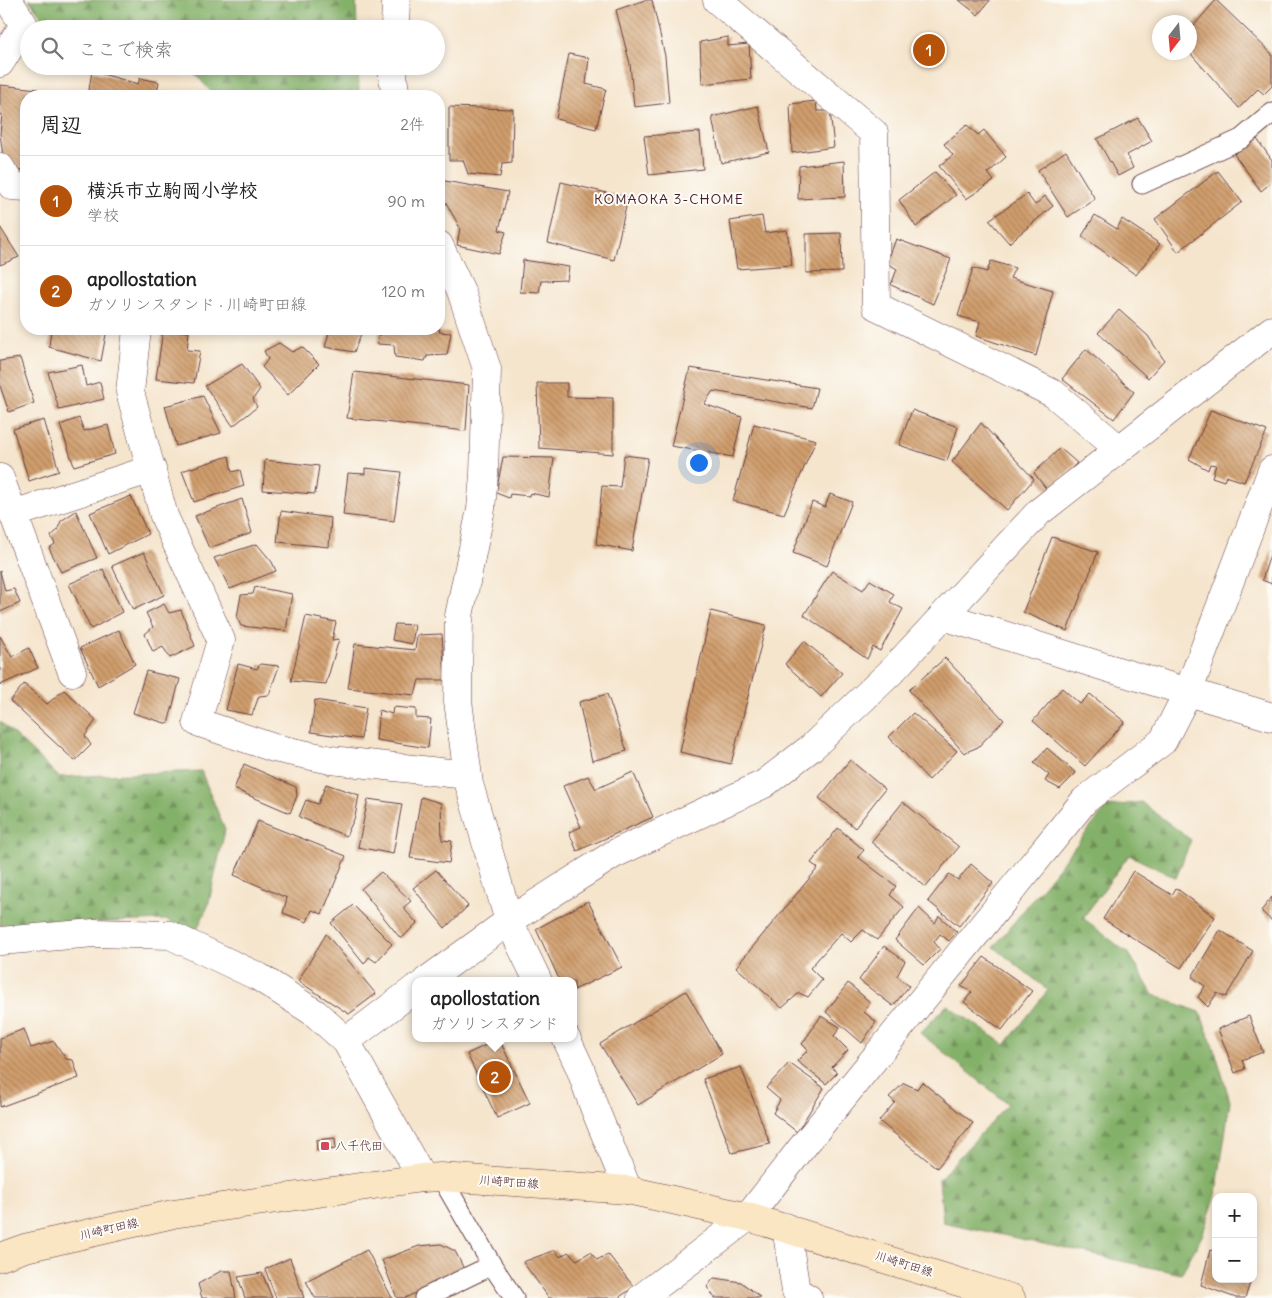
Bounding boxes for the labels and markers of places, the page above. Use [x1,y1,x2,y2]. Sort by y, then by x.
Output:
pin: 1 [913,31,945,69]
pin: 2 [479,1058,511,1096]
place label: 八千代田 [335,1138,383,1153]
marker: 八千代田 [319,1140,331,1152]

